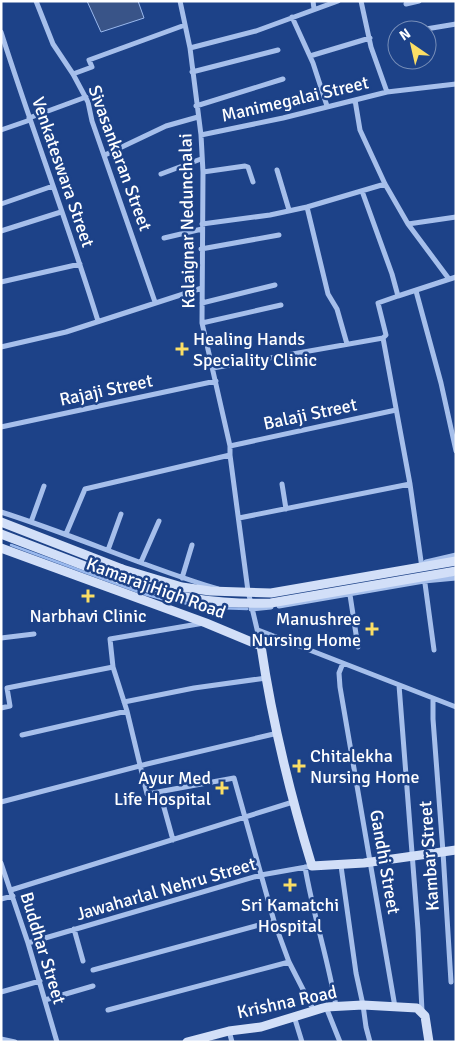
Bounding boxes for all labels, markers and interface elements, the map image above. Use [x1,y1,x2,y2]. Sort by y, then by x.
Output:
north arrow [387,20,437,70]
text: N [396,25,414,44]
street label: Manimegalai Street [219,71,371,127]
street label: Sivasankaran Street [83,82,157,234]
street label: Venkateswara Street [27,94,99,250]
street label: Kalaignar Nedunchalai [174,133,200,309]
place label: Healing Hands Speciality Clinic [193,328,317,371]
marker: Healing Hands Speciality Clinic [175,342,189,356]
street label: Rajaji Street [57,369,155,411]
street label: Balaji Street [261,393,359,435]
street label: Kamaraj High Road [83,553,229,623]
marker: Narbhavi Clinic [81,589,95,603]
place label: Narbhavi Clinic [29,605,147,627]
place label: Manushree Nursing Home [251,608,361,651]
marker: Manushree Nursing Home [365,622,379,636]
place label: Chitalekha Nursing Home [310,745,420,788]
marker: Chitalekha Nursing Home [292,759,306,773]
place label: Ayur Med Life Hospital [114,767,211,810]
marker: Ayur Med Life Hospital [215,781,229,795]
street label: Kambar Street [414,800,444,912]
street label: Gandhi Street [365,808,405,916]
street label: Jawaharlal Nehru Street [74,853,258,925]
marker: Sri Kamatchi Hospital [283,878,297,892]
street label: Buddhar Street [15,889,71,1007]
place label: Sri Kamatchi Hospital [241,894,339,937]
street label: Krishna Road [235,981,339,1023]

